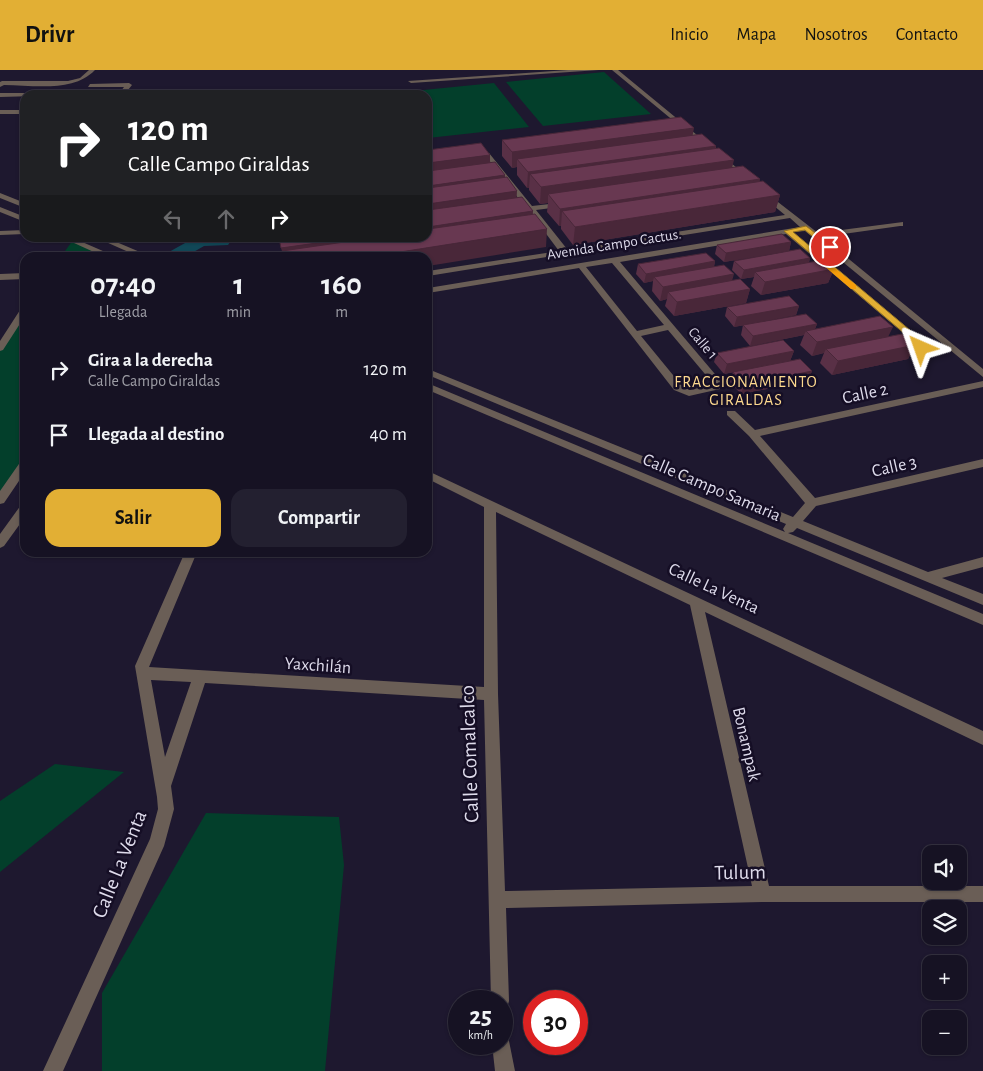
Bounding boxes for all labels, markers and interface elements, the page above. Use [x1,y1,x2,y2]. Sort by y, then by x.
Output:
text: Drivr [25,23,74,47]
text: Inicio [670,26,709,44]
text: Mapa [737,26,776,44]
text: Nosotros [804,26,868,44]
text: Contacto [896,26,958,44]
icon: right [45,110,110,175]
text: 120 m [128,112,209,147]
text: Calle Campo Giraldas [128,153,310,175]
icon: left [159,205,187,233]
icon: ahead [212,205,240,233]
icon: right [265,205,293,233]
street label: Avenida Campo Cactus. [546,226,682,263]
pin [809,226,851,268]
icon: arrive [816,233,844,261]
text: 07:40 [90,270,156,300]
text: 1 [233,270,244,300]
text: 160 [321,270,362,300]
text: Llegada [99,304,147,320]
text: min [226,304,251,320]
text: m [335,304,348,320]
position arrow [894,321,946,373]
street label: Calle 1 [685,324,720,362]
text: Gira a la derecha [88,351,213,370]
icon: right [45,356,73,384]
text: 120 m [363,360,407,379]
text: Calle Campo Giraldas [88,373,220,389]
district label: FRACCIONAMIENTO GIRALDAS [674,374,818,408]
street label: Calle 2 [841,380,890,408]
icon: arrive [45,421,73,449]
text: Llegada al destino [88,425,225,444]
text: 40 m [369,425,407,444]
street label: Calle Campo Samaria [640,451,783,525]
street label: Calle 3 [870,453,918,481]
button: Salir [45,489,221,547]
button: Compartir [231,489,407,547]
street label: Calle La Venta [666,560,762,618]
street label: Yaxchilán [284,655,352,677]
street label: Calle Comalcalco [457,685,482,823]
street label: Bonampak [729,705,763,784]
street label: Calle La Venta [88,807,151,921]
map controls [922,845,967,1055]
button: sound [922,845,967,890]
street label: Tulum [714,862,766,883]
button: layers [922,900,967,945]
button: + [922,955,967,1000]
speed limit sign: 30 [523,990,588,1055]
text: 25 [469,1004,492,1029]
button: − [922,1010,967,1055]
text: km/h [468,1029,493,1041]

